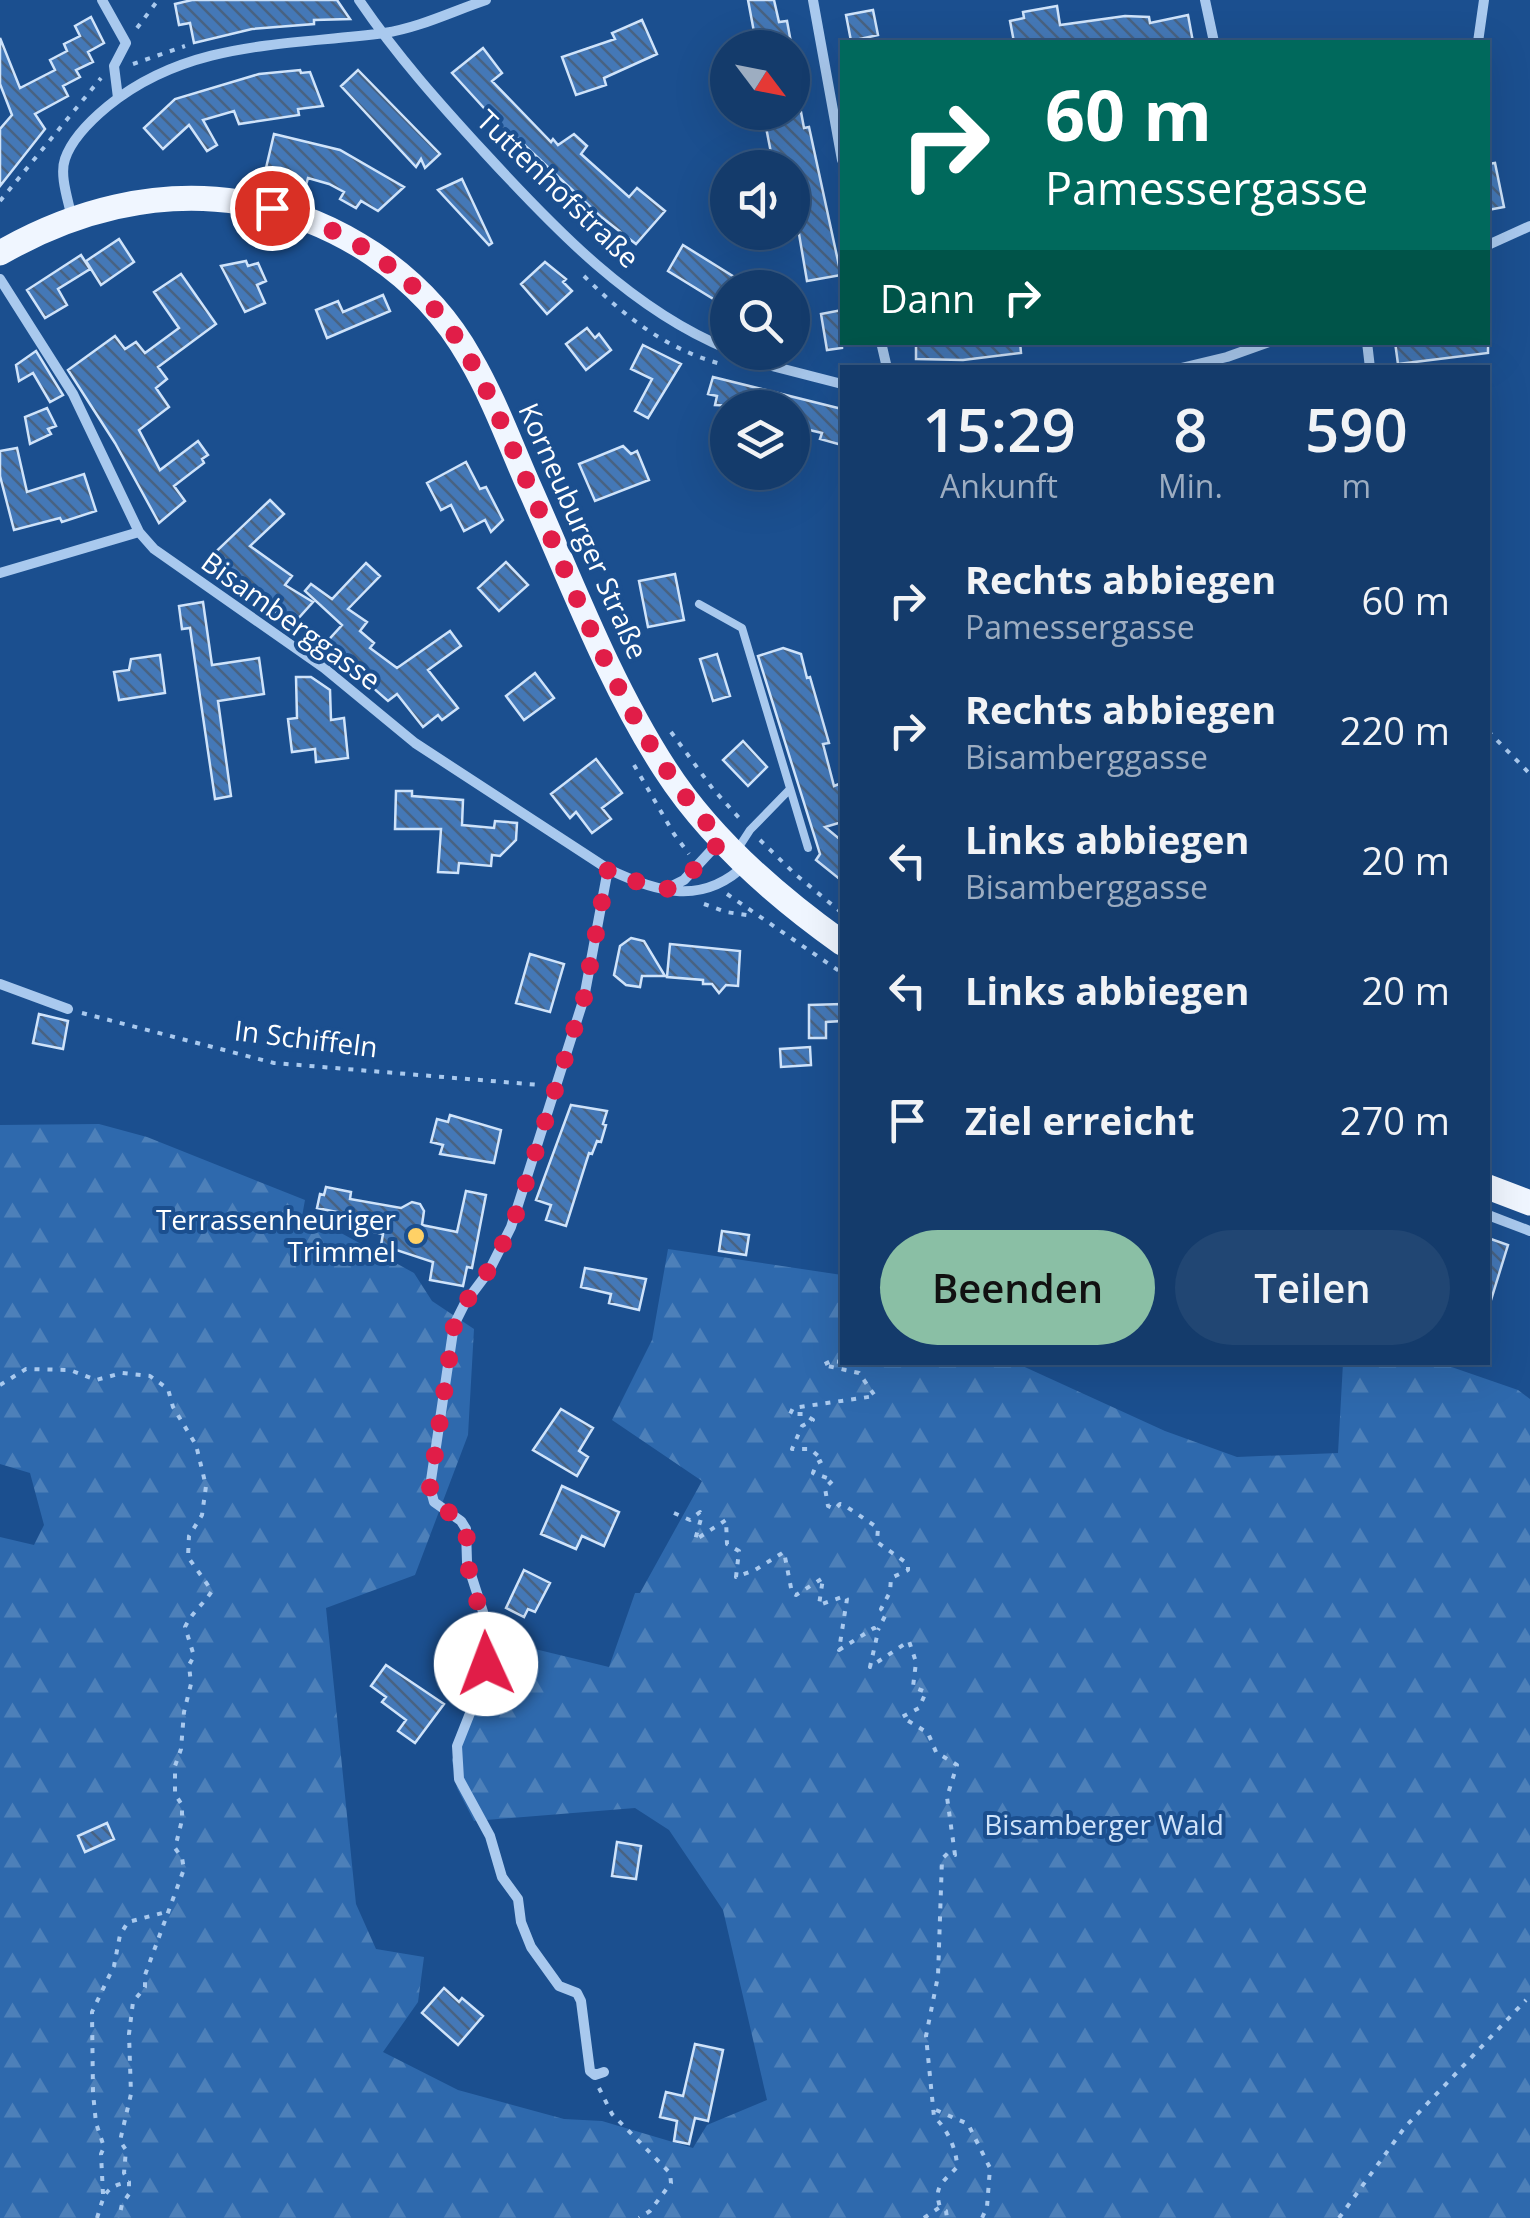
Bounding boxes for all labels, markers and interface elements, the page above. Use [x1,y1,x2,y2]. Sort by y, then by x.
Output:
north arrow [710,30,810,130]
map controls [710,30,810,490]
text: 60 m [1045,66,1212,162]
icon: right [880,80,1010,210]
street label: Tuttenhofstraße [469,101,648,276]
button: sound [710,150,810,250]
text: Pamessergasse [1045,157,1368,218]
pin [230,166,315,251]
icon: arrive [245,181,300,236]
button: search [710,270,810,370]
icon: right [995,270,1050,325]
text: Dann [880,272,975,324]
text: 15:29 [922,388,1076,470]
text: 8 [1173,388,1208,470]
text: 590 [1305,388,1408,470]
button: layers [710,390,810,490]
street label: Korneuburger Straße [510,397,657,665]
text: Ankunft [940,464,1058,507]
text: Min. [1158,464,1223,507]
text: m [1342,464,1371,507]
street label: Bisamberggasse [194,542,389,698]
text: Rechts abbiegen [965,553,1276,605]
icon: right [880,573,935,628]
text: 60 m [1361,574,1450,626]
text: Pamessergasse [965,605,1195,648]
text: Rechts abbiegen [965,683,1276,735]
icon: right [880,703,935,758]
text: 220 m [1340,704,1450,756]
text: Bisamberggasse [965,735,1208,778]
text: Links abbiegen [965,813,1249,865]
icon: left [880,833,935,888]
text: 20 m [1361,834,1450,886]
text: Bisamberggasse [965,865,1208,908]
icon: left [880,963,935,1018]
text: Links abbiegen [965,964,1249,1016]
text: 20 m [1361,964,1450,1016]
street label: In Schiffeln [232,1010,380,1066]
icon: arrive [880,1093,935,1148]
text: Ziel erreicht [965,1094,1195,1146]
text: 270 m [1340,1094,1450,1146]
place label: Terrassenheuriger Trimmel [156,1200,397,1270]
marker: Terrassenheuriger Trimmel [405,1225,427,1247]
button: Beenden [880,1230,1155,1345]
button: Teilen [1175,1230,1450,1345]
position arrow [434,1612,538,1716]
park label: Bisamberger Wald [984,1805,1224,1843]

